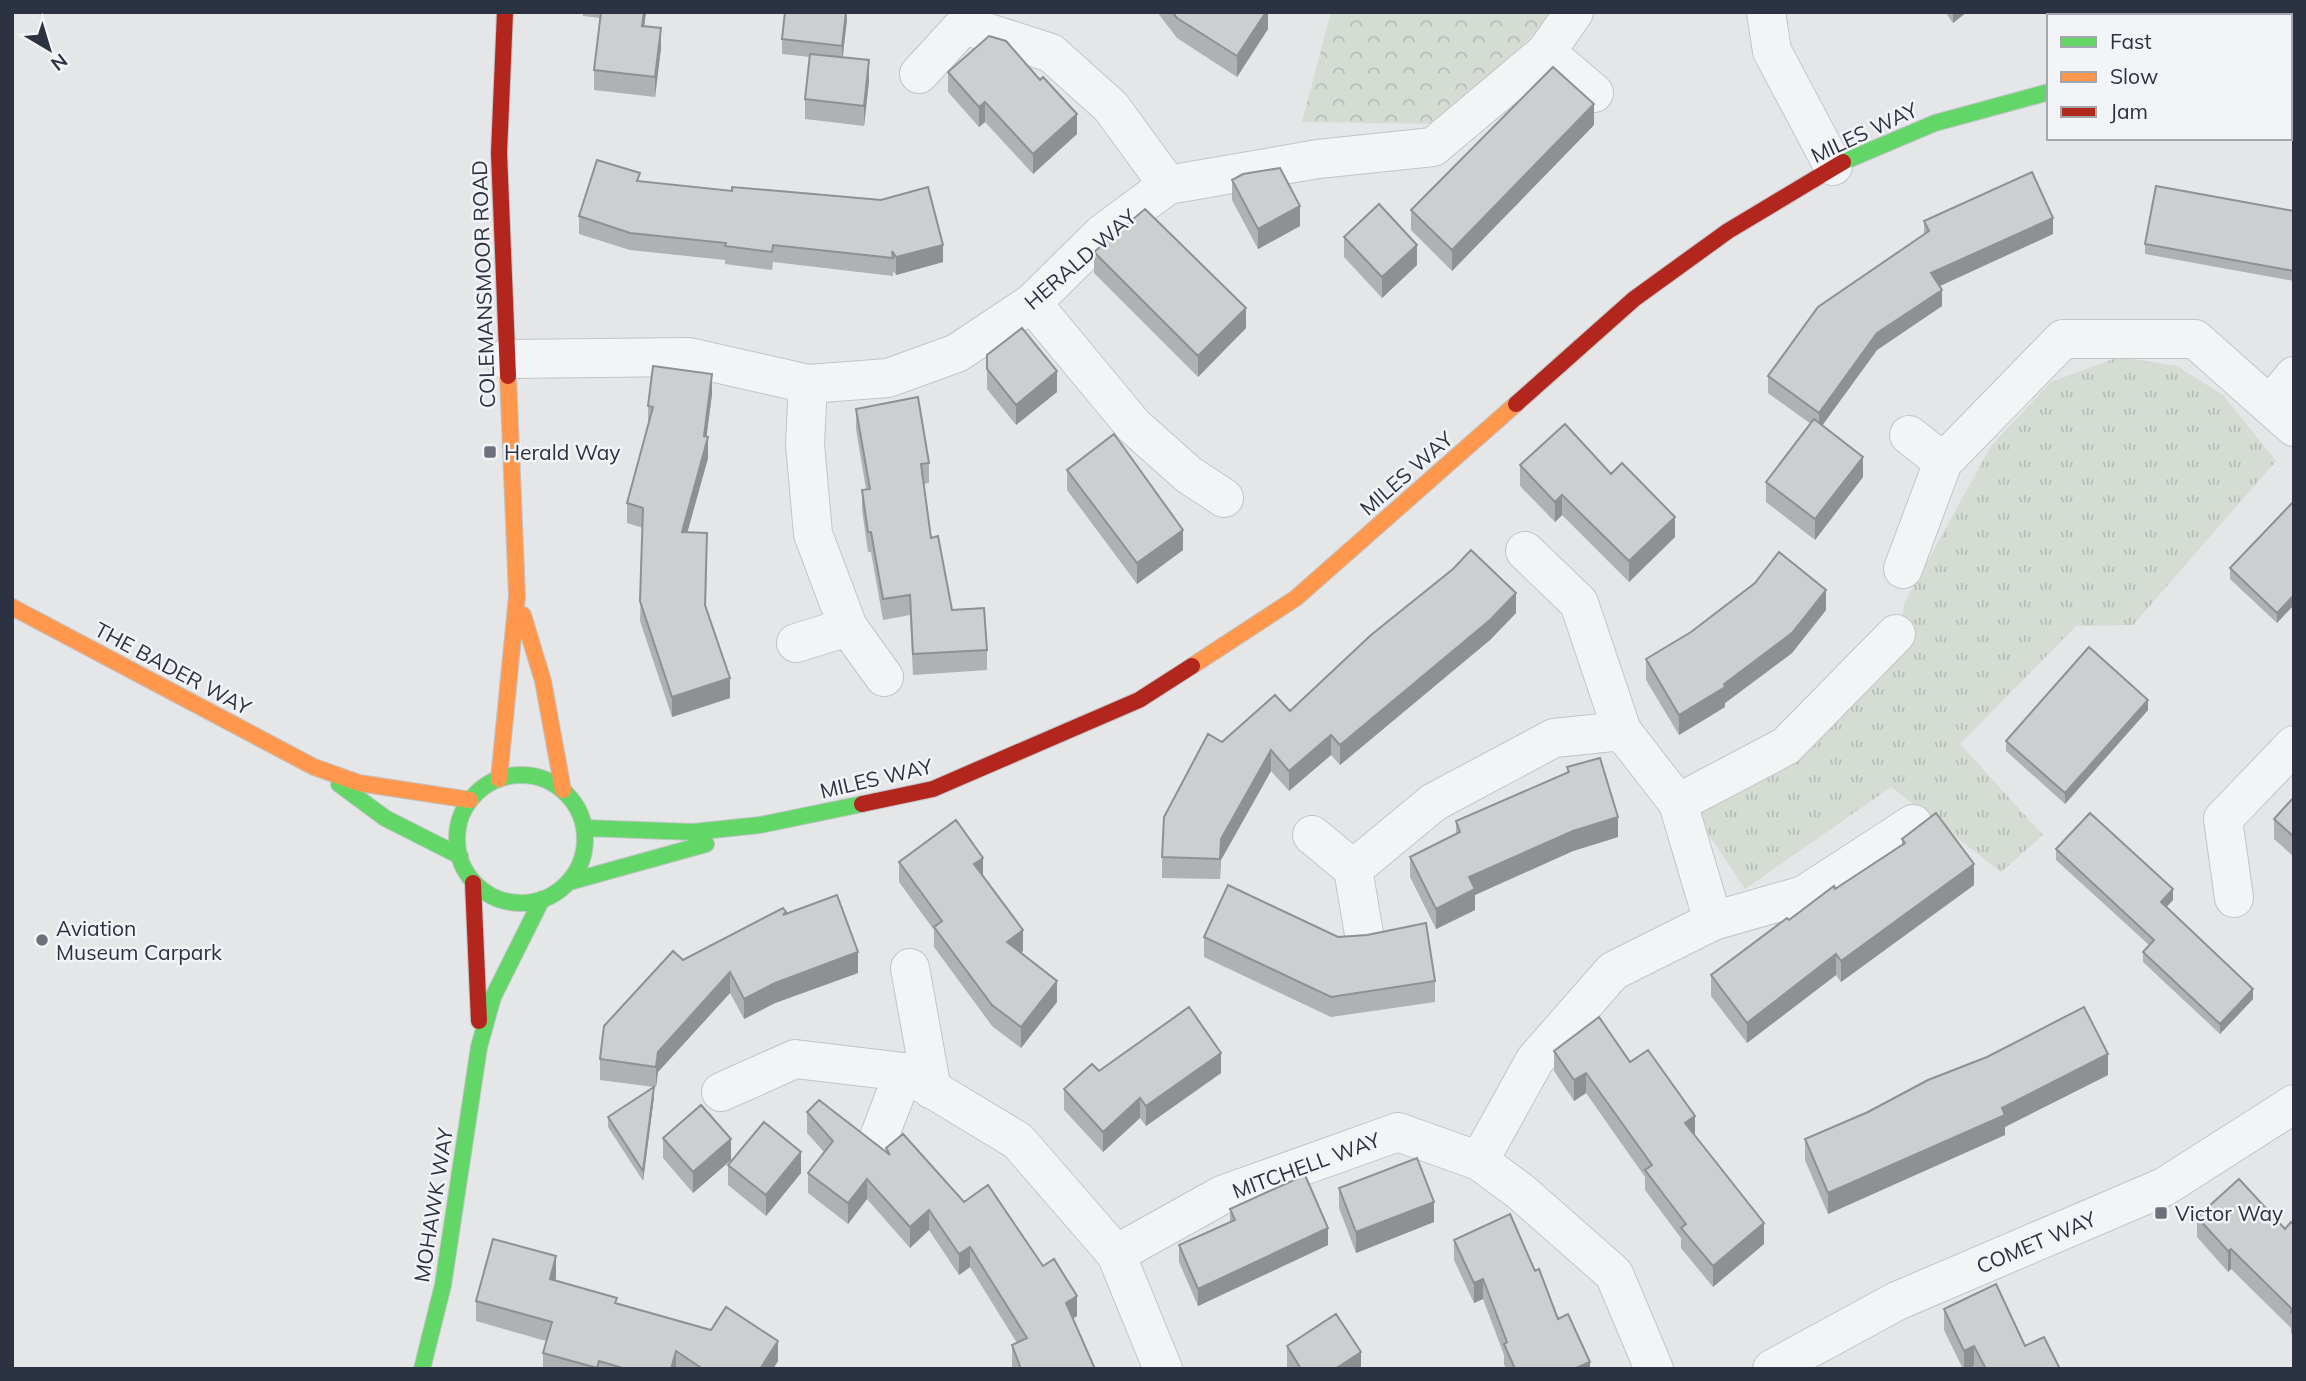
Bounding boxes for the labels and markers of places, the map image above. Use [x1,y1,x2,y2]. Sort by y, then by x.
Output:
place label: Herald Way [504,439,621,465]
marker: Herald Way [482,444,498,460]
place label: Aviation Museum Carpark [56,915,222,965]
marker: Aviation Museum Carpark [34,932,50,948]
place label: Victor Way [2175,1200,2283,1226]
marker: Victor Way [2153,1205,2169,1221]

